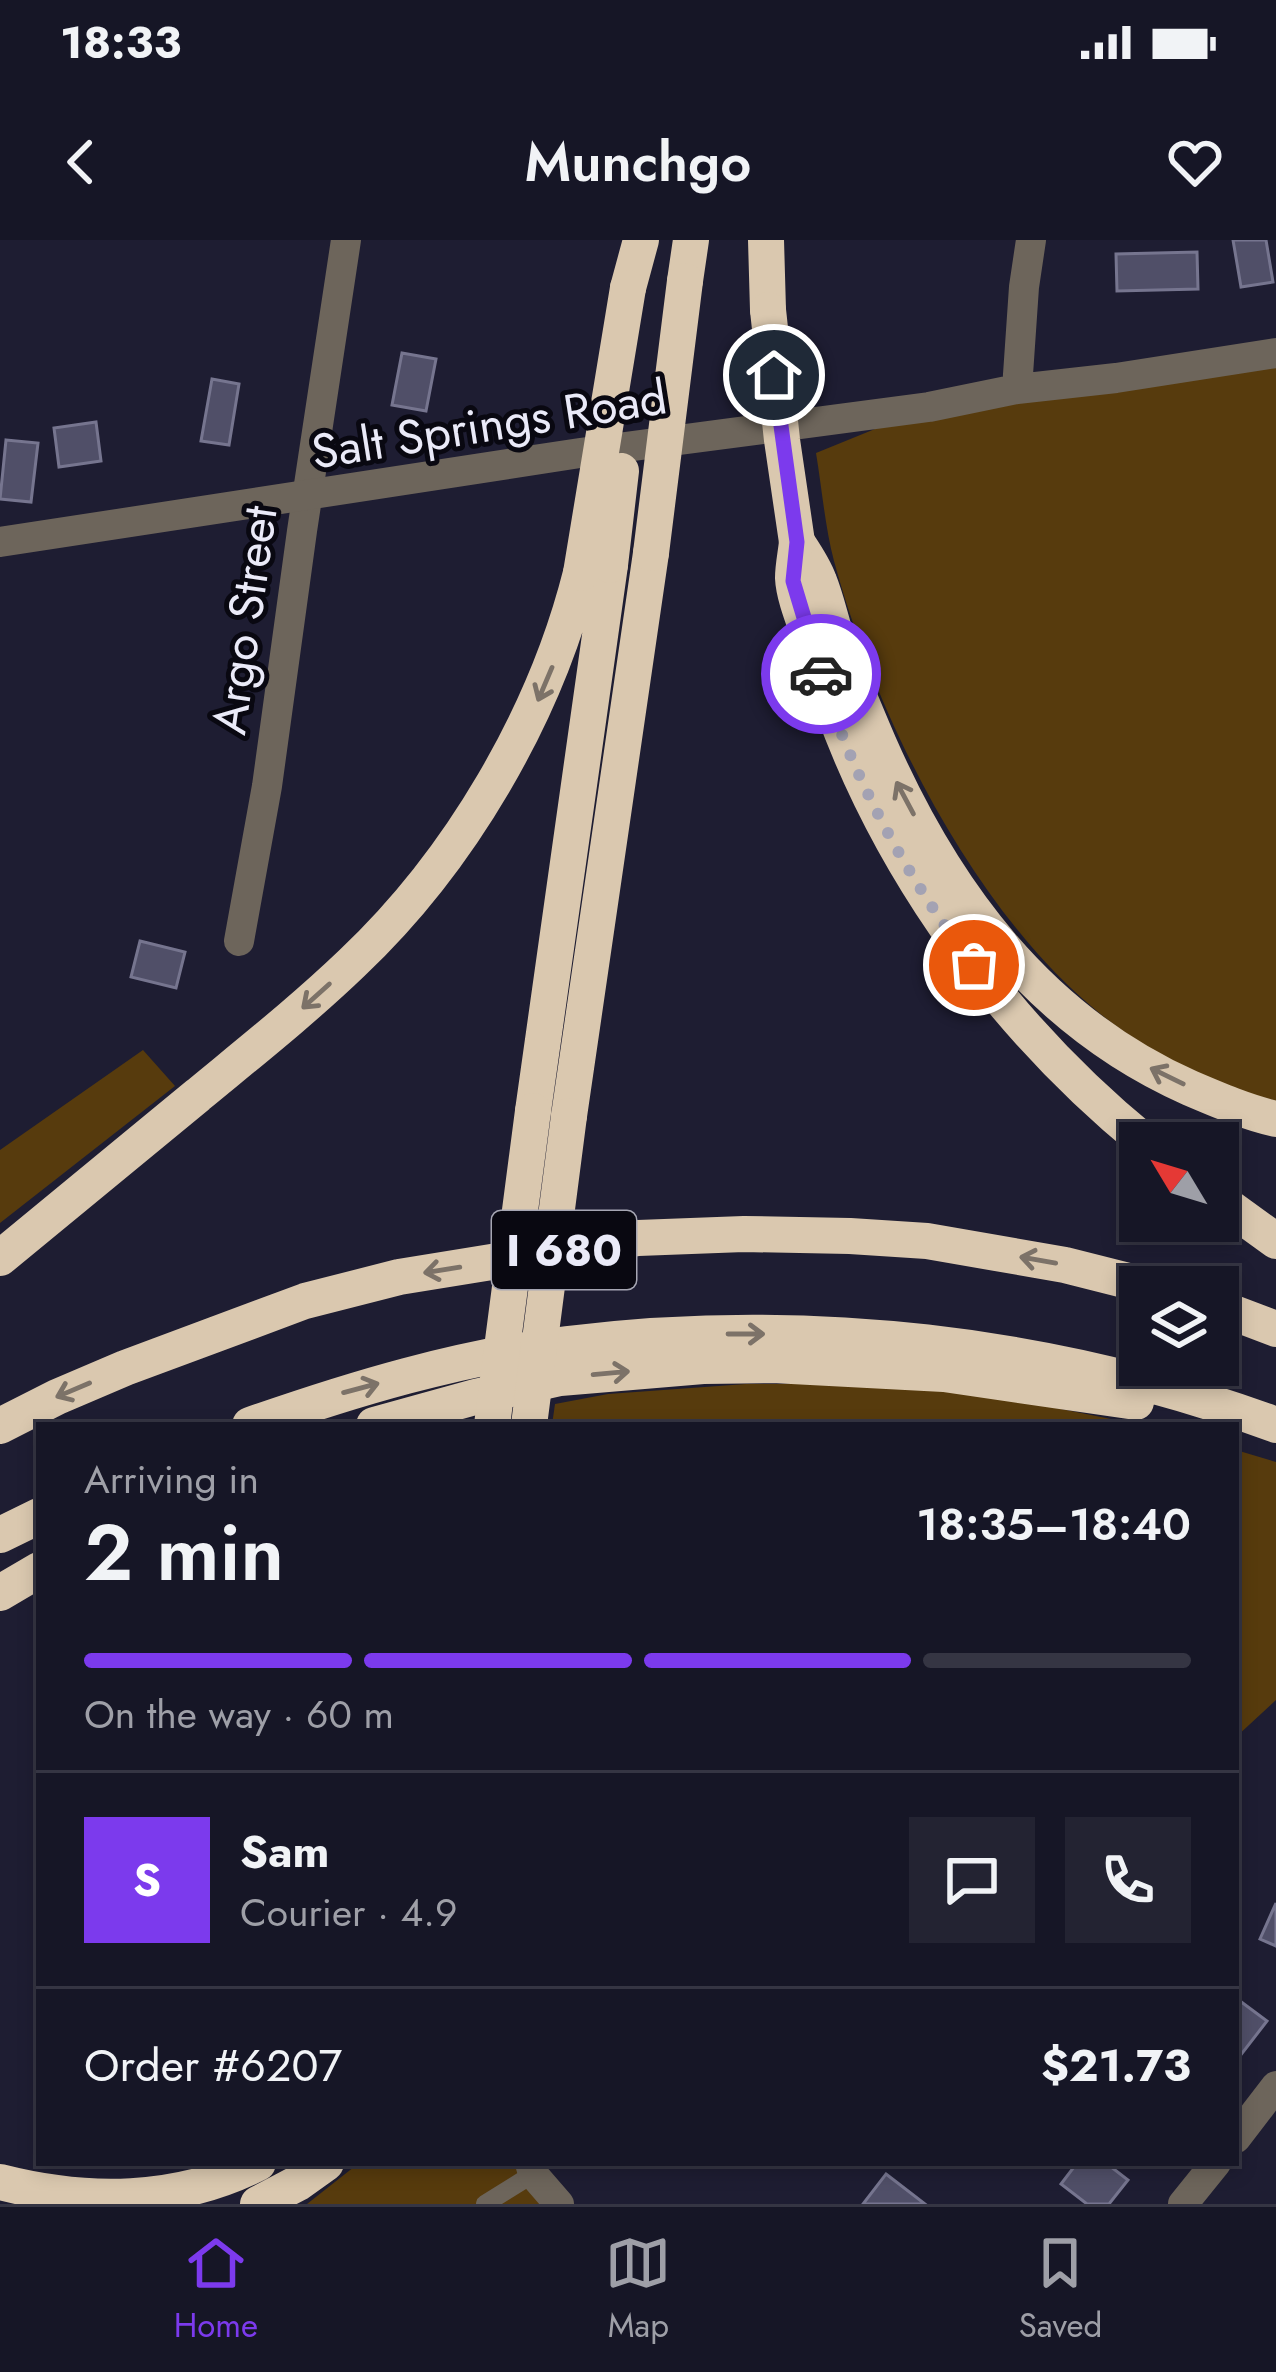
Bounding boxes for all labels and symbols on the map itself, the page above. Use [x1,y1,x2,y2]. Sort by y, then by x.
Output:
pin [723,324,825,426]
street label: Salt Springs Road [306,362,672,487]
street label: Argo Street [194,501,295,739]
courier [761,614,881,734]
one-way arrow [532,665,554,701]
one-way arrow [893,781,916,816]
pin [923,914,1025,1016]
one-way arrow [301,982,332,1009]
one-way arrow [1150,1064,1186,1087]
north arrow [1119,1122,1239,1242]
road number: I 680 [492,1211,636,1289]
one-way arrow [1019,1248,1058,1271]
one-way arrow [424,1259,463,1282]
one-way arrow [726,1323,765,1345]
one-way arrow [591,1361,630,1384]
one-way arrow [341,1376,379,1398]
one-way arrow [55,1381,91,1403]

